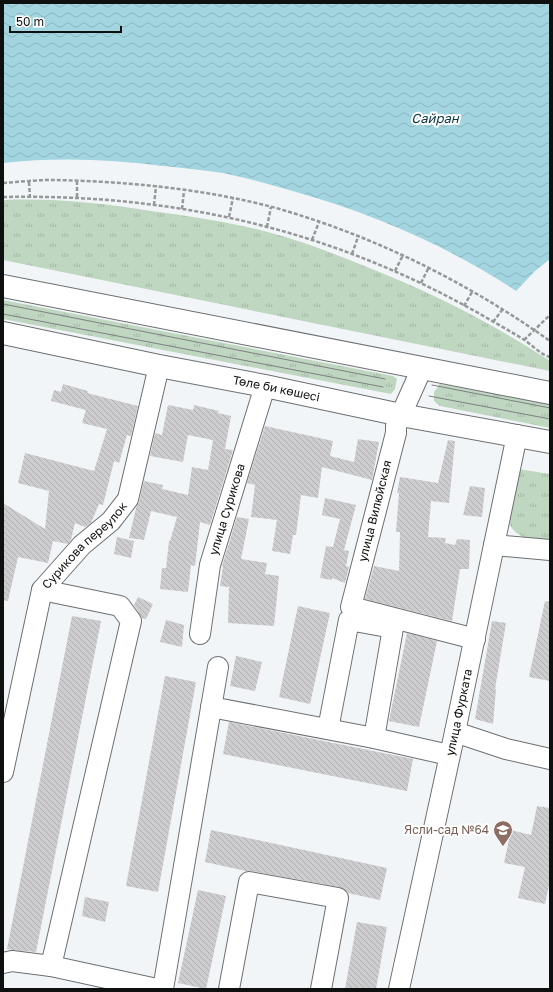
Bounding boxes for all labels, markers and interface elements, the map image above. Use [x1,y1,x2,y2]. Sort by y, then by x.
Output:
scale bar [10,8,121,34]
text: 50 m [16,14,44,29]
water label: Сайран [411,110,460,126]
street label: Төле би көшесі [232,372,321,404]
street label: улица Вилюйская [355,459,394,563]
street label: улица Сурикова [205,461,248,557]
street label: Сурикова переулок [39,499,130,592]
street label: улица Фурката [442,667,475,757]
school or university icon: Ясли-сад №64 [492,819,514,847]
place label: Ясли-сад №64 [404,822,489,837]

